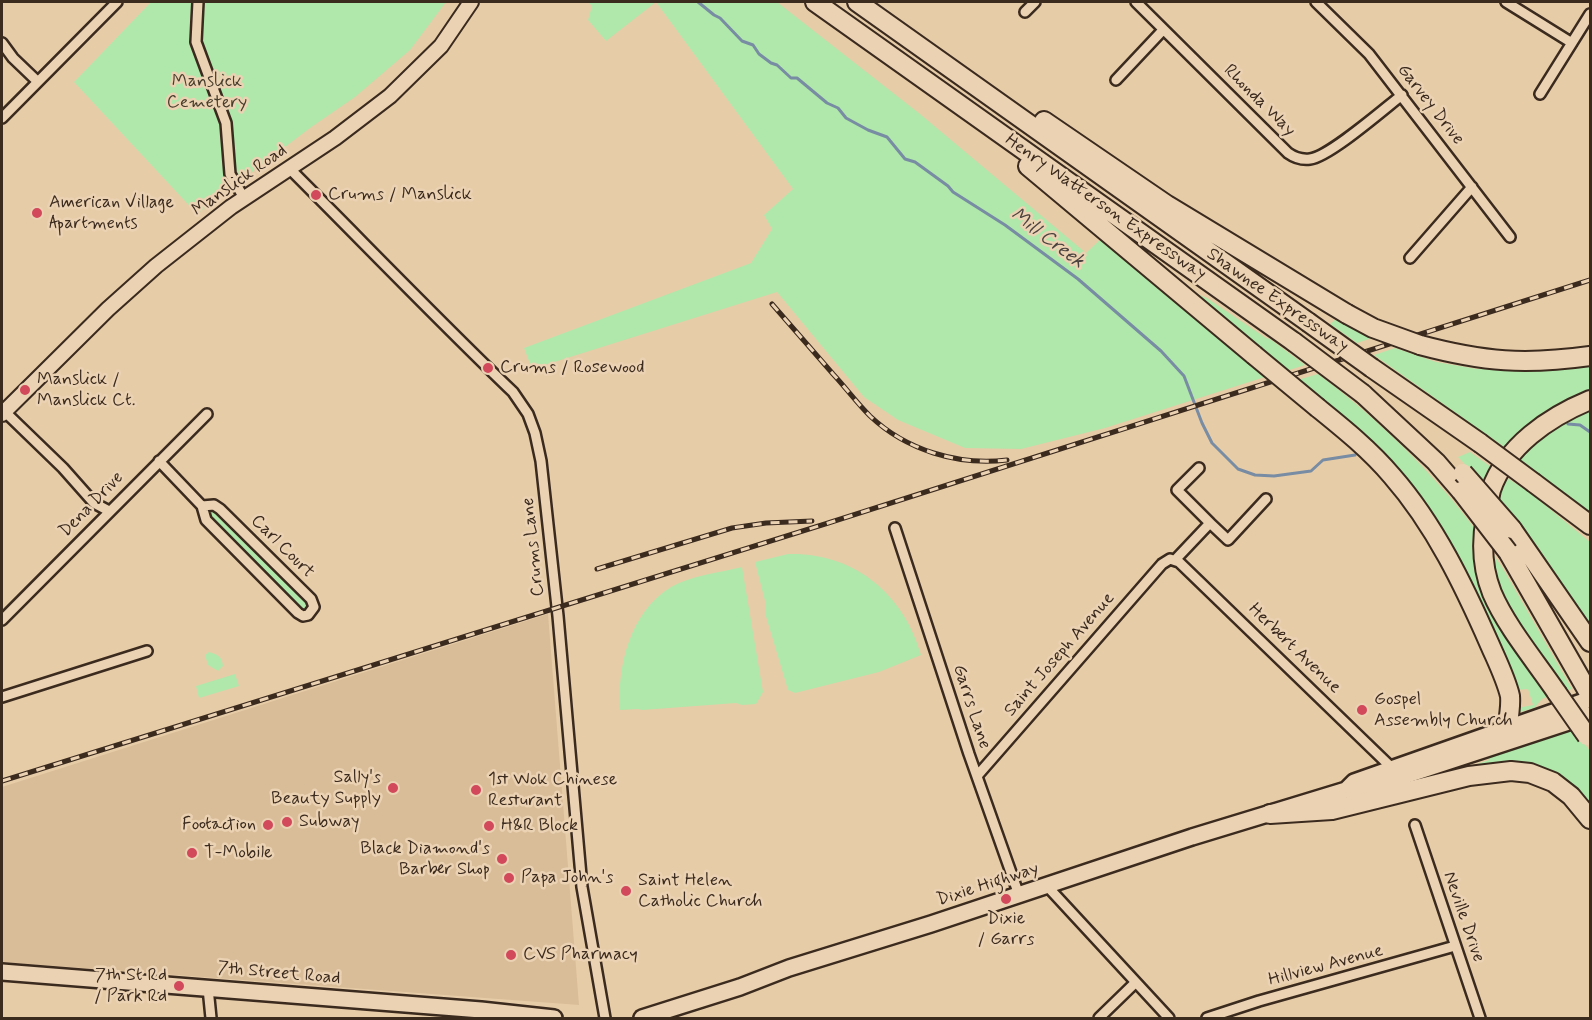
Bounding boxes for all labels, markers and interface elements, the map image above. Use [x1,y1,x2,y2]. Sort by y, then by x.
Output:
street label: Rhonda Way [1218,60,1300,142]
street label: Garvey Drive [1392,60,1468,150]
park label: Manslick Cemetery [167,71,247,113]
street label: Henry Watterson Expressway [1000,130,1210,286]
street label: Manslick Road [188,140,292,222]
place label: Crums / Manslick [328,184,472,206]
marker: Crums / Manslick [309,188,323,202]
place label: American Village Apartments [49,192,174,234]
water label: Mill Creek [1005,203,1089,275]
marker: American Village Apartments [30,206,44,220]
street label: Shawnee Expressway [1202,244,1352,358]
place label: Crums / Rosewood [500,357,645,379]
marker: Crums / Rosewood [481,361,495,375]
place label: Manslick / Manslick Ct. [37,369,135,412]
marker: Manslick / Manslick Ct. [18,383,32,397]
street label: Dena Drive [55,468,129,542]
street label: Crums Lane [518,496,550,598]
street label: Carl Court [246,511,318,583]
street label: Saint Joseph Avenue [1000,589,1120,721]
street label: Herbert Avenue [1243,599,1345,699]
street label: Garrs Lane [947,662,995,752]
place label: Gospel Assembly Church [1374,689,1513,732]
marker: Gospel Assembly Church [1355,703,1369,717]
place label: Sally's Beauty Supply [271,767,381,810]
place label: 1st Wok Chinese Resturant [488,769,617,812]
marker: Sally's Beauty Supply [386,781,400,795]
marker: 1st Wok Chinese Resturant [469,783,483,797]
place label: Subway [299,811,360,833]
place label: Footaction [182,814,256,836]
marker: Subway [280,815,294,829]
place label: H&R Block [501,815,578,837]
marker: Footaction [261,818,275,832]
marker: H&R Block [482,819,496,833]
place label: Black Diamond's Barber Shop [360,838,490,880]
place label: T-Mobile [204,842,272,864]
marker: T-Mobile [185,846,199,860]
marker: Black Diamond's Barber Shop [495,852,509,866]
street label: Dixie Highway [934,858,1042,912]
place label: Papa John's [521,867,613,889]
street label: Neville Drive [1437,869,1489,965]
place label: Saint Helen Catholic Church [638,870,763,912]
marker: Papa John's [502,871,516,885]
marker: Saint Helen Catholic Church [619,884,633,898]
marker: Dixie / Garrs [999,892,1013,906]
place label: Dixie / Garrs [978,908,1034,950]
street label: Hillview Avenue [1266,940,1386,992]
place label: CVS Pharmacy [523,944,638,966]
marker: CVS Pharmacy [504,948,518,962]
street label: 7th Street Road [217,958,341,990]
place label: 7th St Rd / Park Rd [94,965,167,1008]
marker: 7th St Rd / Park Rd [172,979,186,993]

